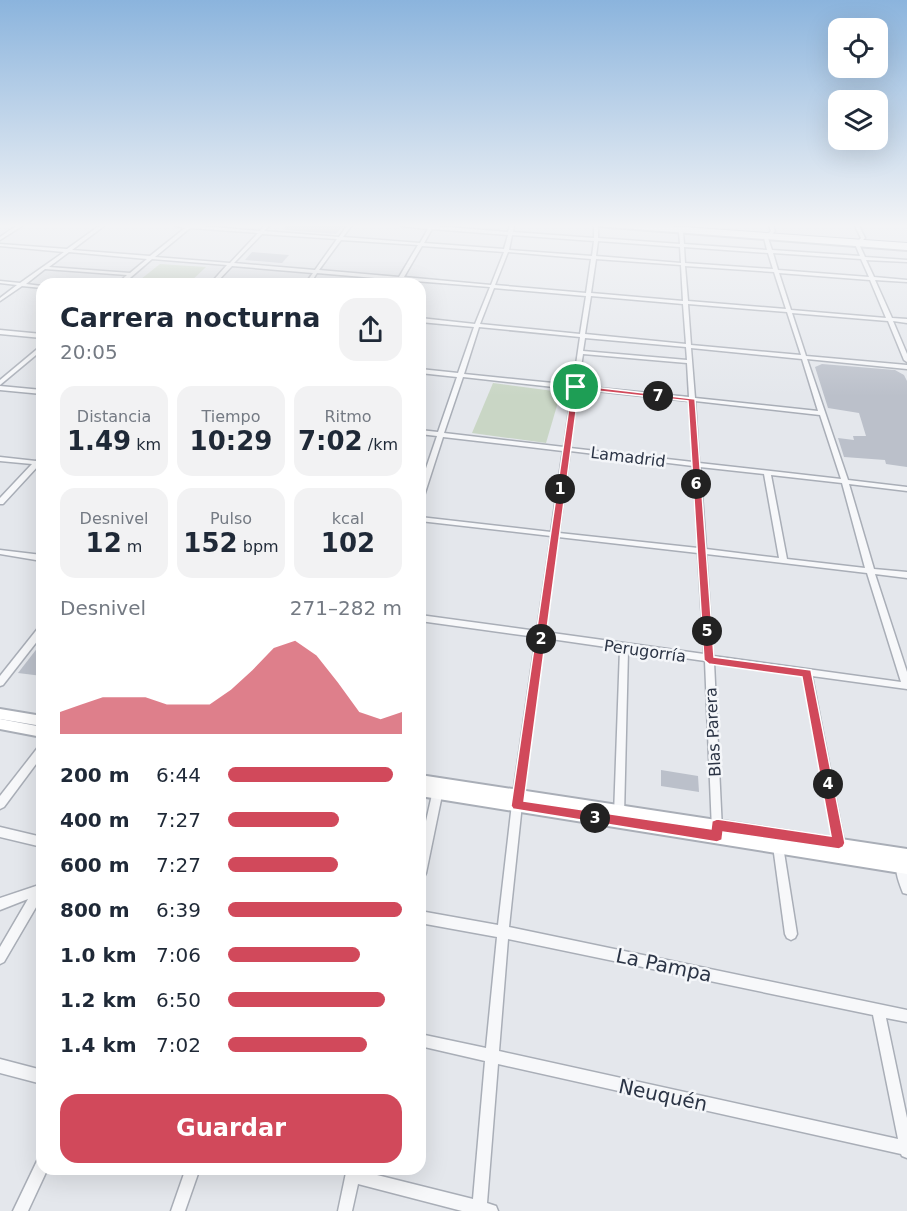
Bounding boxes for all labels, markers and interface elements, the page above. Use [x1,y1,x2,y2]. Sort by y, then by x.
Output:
map controls [828,18,888,150]
button: locate [828,18,888,78]
button: layers [828,90,888,150]
button: share [339,298,402,361]
text: Carrera nocturna [60,302,321,333]
text: 20:05 [60,340,118,364]
pin [550,361,601,412]
icon: arrive [559,370,592,403]
pin: 7 [643,381,673,411]
text: 7 [652,386,664,405]
text: Distancia [77,407,151,426]
text: Tiempo [201,407,261,426]
text: Ritmo [324,407,372,426]
text: 1.49 [67,426,131,456]
text: 10:29 [190,426,272,456]
text: 7:02 [298,426,363,456]
text: km [131,435,161,454]
text: /km [363,435,398,454]
street label: Lamadrid [589,443,667,471]
pin: 6 [681,469,711,499]
pin: 1 [545,474,575,504]
text: 6 [690,474,702,493]
text: 1 [554,479,566,498]
text: Desnivel [80,509,148,528]
text: Pulso [210,509,252,528]
text: kcal [332,509,364,528]
text: 12 [86,528,122,558]
text: 152 [183,528,238,558]
text: 102 [321,528,375,558]
text: m [122,537,142,556]
text: bpm [238,537,279,556]
text: Desnivel [60,596,146,620]
text: 271–282 m [290,596,402,620]
pin: 5 [692,616,722,646]
text: 5 [701,621,713,640]
pin: 2 [526,624,556,654]
text: 2 [535,629,547,648]
street label: Perugorría [603,636,687,666]
street label: Blas Parera [701,687,725,777]
text: 200 m [60,763,130,787]
text: 6:44 [156,763,201,787]
pin: 4 [813,769,843,799]
text: 4 [822,774,834,793]
pin: 3 [580,803,610,833]
text: 400 m [60,808,130,832]
text: 7:27 [156,808,201,832]
text: 3 [589,808,601,827]
text: 600 m [60,853,130,877]
text: 7:27 [156,853,201,877]
text: 800 m [60,898,130,922]
text: 6:39 [156,898,201,922]
text: 1.0 km [60,943,137,967]
text: 7:06 [156,943,201,967]
street label: La Pampa [614,943,714,987]
text: 1.2 km [60,988,137,1012]
text: 6:50 [156,988,201,1012]
text: 1.4 km [60,1033,137,1057]
text: 7:02 [156,1033,201,1057]
street label: Neuquén [616,1074,710,1116]
button: Guardar [60,1094,402,1163]

